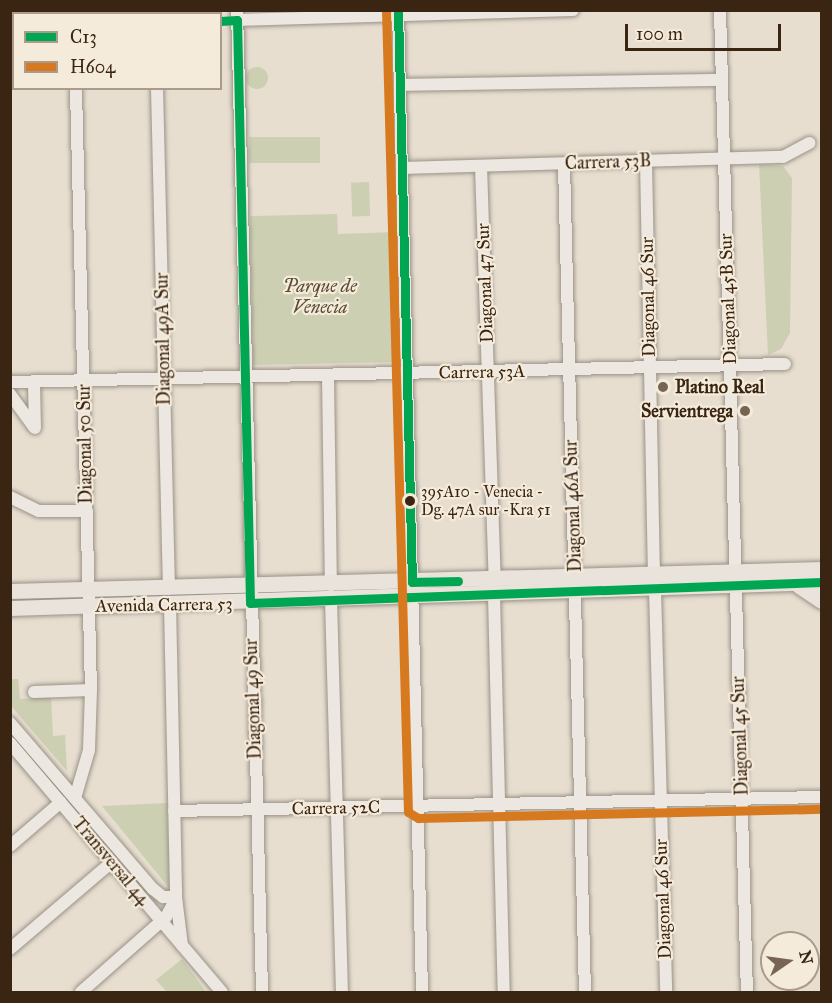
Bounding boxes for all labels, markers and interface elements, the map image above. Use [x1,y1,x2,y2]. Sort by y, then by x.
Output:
legend [12,12,222,90]
scale bar [628,12,784,50]
text: 100 m [636,23,683,45]
text: C13 [70,26,97,48]
text: H604 [70,56,115,78]
street label: Carrera 53B [564,150,652,174]
street label: Diagonal 47 Sur [472,223,498,343]
street label: Diagonal 45B Sur [715,233,741,365]
street label: Diagonal 46 Sur [636,237,660,357]
street label: Diagonal 49A Sur [151,272,175,406]
park label: Parque de Venecia [283,276,357,318]
street label: Carrera 53A [438,360,526,384]
place label: Platino Real [675,376,764,398]
marker: Platino Real [656,380,670,394]
street label: Diagonal 50 Sur [73,384,97,504]
place label: Servientrega [641,400,733,422]
marker: Servientrega [738,404,752,418]
street label: Diagonal 46A Sur [560,439,586,573]
place label: 395A10 - Venecia - Dg. 47A sur -Kra 51 [421,482,551,520]
marker: 395A10 - Venecia - Dg. 47A sur -Kra 51 [404,495,416,507]
street label: Avenida Carrera 53 [95,593,233,617]
street label: Diagonal 49 Sur [240,638,266,760]
street label: Diagonal 45 Sur [727,676,753,796]
street label: Carrera 52C [292,796,380,820]
street label: Transversal 44 [68,813,154,909]
street label: Diagonal 46 Sur [650,839,676,959]
north arrow [760,931,820,991]
text: N [795,949,817,966]

